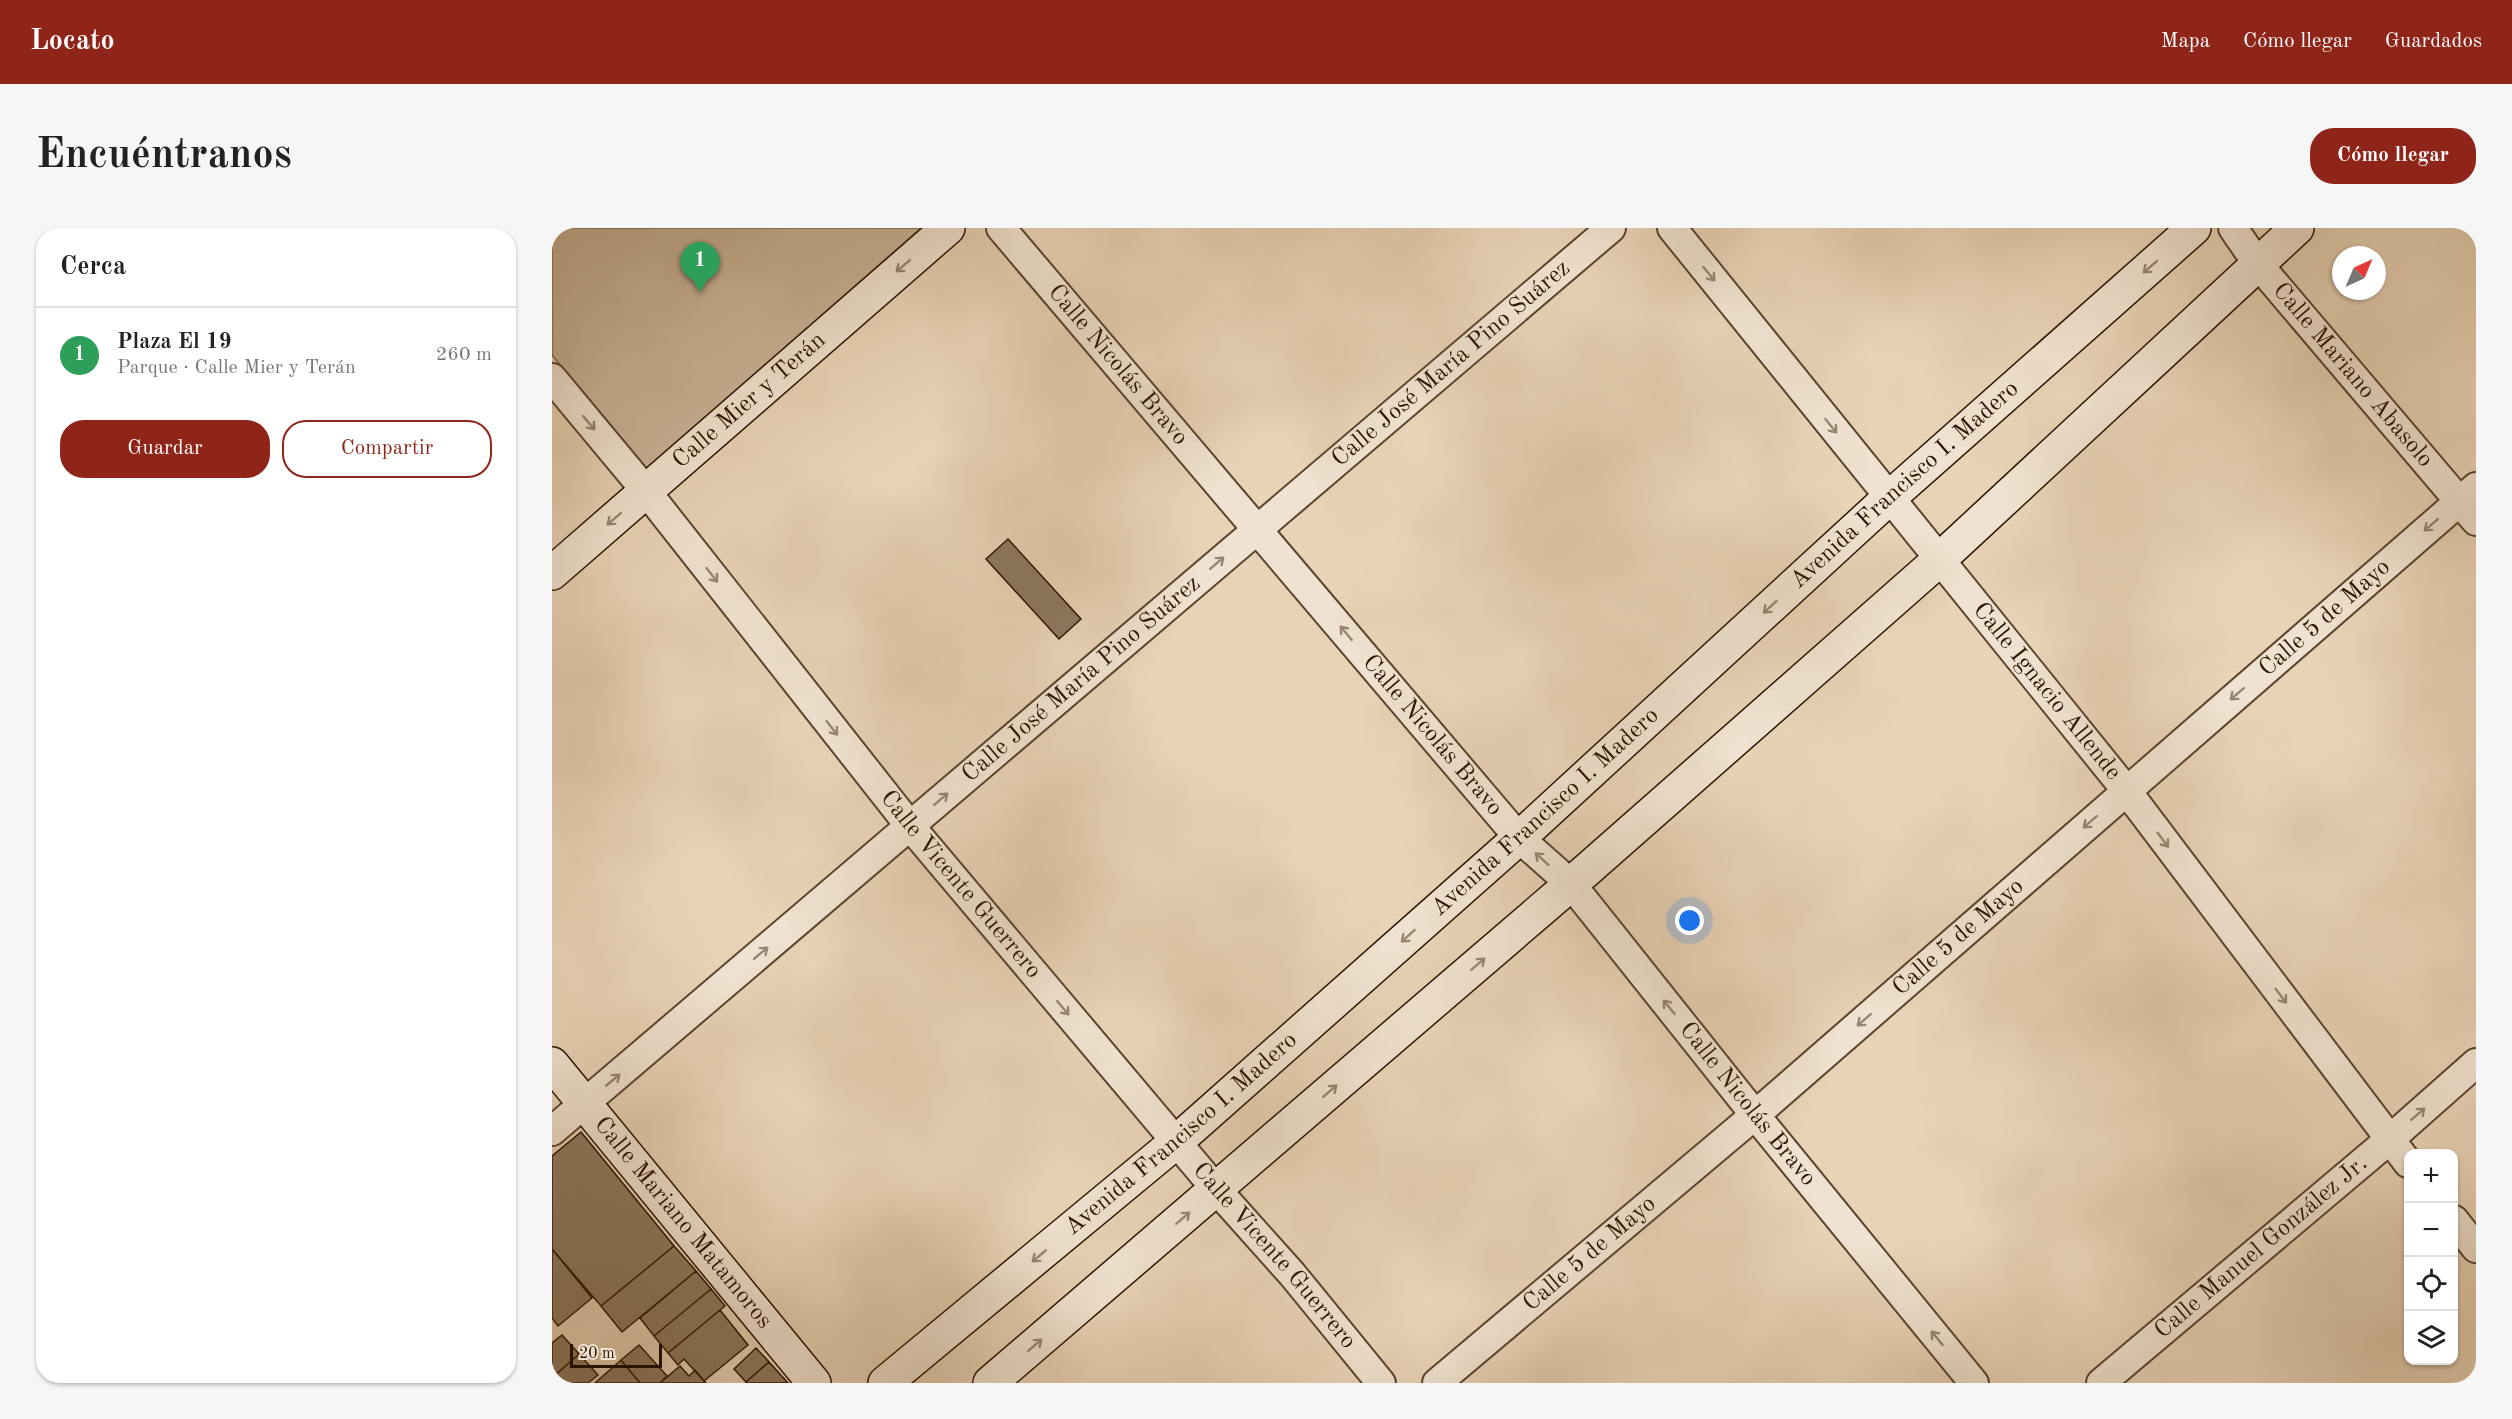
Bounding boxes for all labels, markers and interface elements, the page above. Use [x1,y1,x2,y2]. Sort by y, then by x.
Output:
text: Locato [30,28,115,56]
text: Mapa [2161,31,2210,52]
text: Cómo llegar [2243,31,2352,52]
text: Guardados [2385,31,2482,52]
button: Cómo llegar [2310,128,2476,184]
text: Encuéntranos [36,135,292,177]
pin: 1 [680,242,720,292]
north arrow [2332,246,2386,300]
text: Cerca [60,254,126,280]
street label: Calle José María Pino Suárez [1328,256,1575,472]
one-way arrow [896,259,912,273]
one-way arrow [2143,260,2158,274]
one-way arrow [1702,265,1715,281]
street label: Calle Mariano Abasolo [2268,279,2437,472]
street label: Calle Nicolás Bravo [1043,280,1192,450]
street label: Calle Mier y Terán [669,328,830,474]
text: Plaza El 19 [117,331,232,353]
text: 1 [74,345,85,365]
text: 260 m [436,345,492,365]
text: Parque · Calle Mier y Terán [117,358,356,378]
street label: Avenida Francisco I. Madero [1786,377,2024,594]
one-way arrow [583,415,596,431]
one-way arrow [1824,418,1837,434]
button: Guardar [60,420,270,478]
button: Compartir [282,420,492,478]
one-way arrow [607,512,622,526]
one-way arrow [2424,518,2439,532]
street label: Calle 5 de Mayo [2255,555,2395,682]
one-way arrow [1209,556,1224,570]
one-way arrow [705,567,718,583]
street label: Calle José María Pino Suárez [958,572,1205,787]
street label: Calle Ignacio Allende [1968,598,2125,785]
one-way arrow [1763,600,1778,614]
one-way arrow [1339,625,1352,641]
street label: Calle Nicolás Bravo [1357,651,1507,821]
one-way arrow [2230,687,2245,701]
street label: Avenida Francisco I. Madero [1427,704,1664,921]
one-way arrow [826,720,839,736]
street label: Calle Vicente Guerrero [875,786,1045,984]
one-way arrow [933,792,948,806]
one-way arrow [2083,815,2098,829]
one-way arrow [2157,831,2170,847]
one-way arrow [1535,852,1550,866]
street label: Calle 5 de Mayo [1889,874,2029,1001]
your location [1675,906,1704,935]
one-way arrow [1401,929,1416,943]
one-way arrow [753,946,768,960]
one-way arrow [1470,957,1486,970]
one-way arrow [2274,987,2287,1003]
one-way arrow [1662,999,1675,1015]
one-way arrow [1056,1000,1070,1015]
one-way arrow [1857,1013,1872,1027]
street label: Calle Nicolás Bravo [1674,1018,1820,1191]
street label: Avenida Francisco I. Madero [1061,1028,1302,1240]
one-way arrow [605,1073,621,1086]
one-way arrow [1323,1084,1338,1098]
one-way arrow [2410,1108,2426,1121]
street label: Calle Mariano Matamoros [589,1113,776,1334]
map controls [2404,1149,2458,1365]
button: + [2404,1149,2458,1203]
street label: Calle Manuel González Jr. [2151,1151,2372,1344]
street label: Calle Vicente Guerrero [1188,1159,1360,1354]
street label: Calle 5 de Mayo [1519,1192,1661,1316]
button: − [2404,1203,2458,1257]
one-way arrow [1175,1211,1190,1225]
one-way arrow [1031,1249,1047,1262]
button: locate [2404,1257,2458,1311]
button: layers [2404,1311,2458,1365]
one-way arrow [1930,1331,1944,1346]
one-way arrow [1027,1338,1042,1352]
scale bar [570,1341,662,1368]
text: 20 m [579,1346,615,1362]

